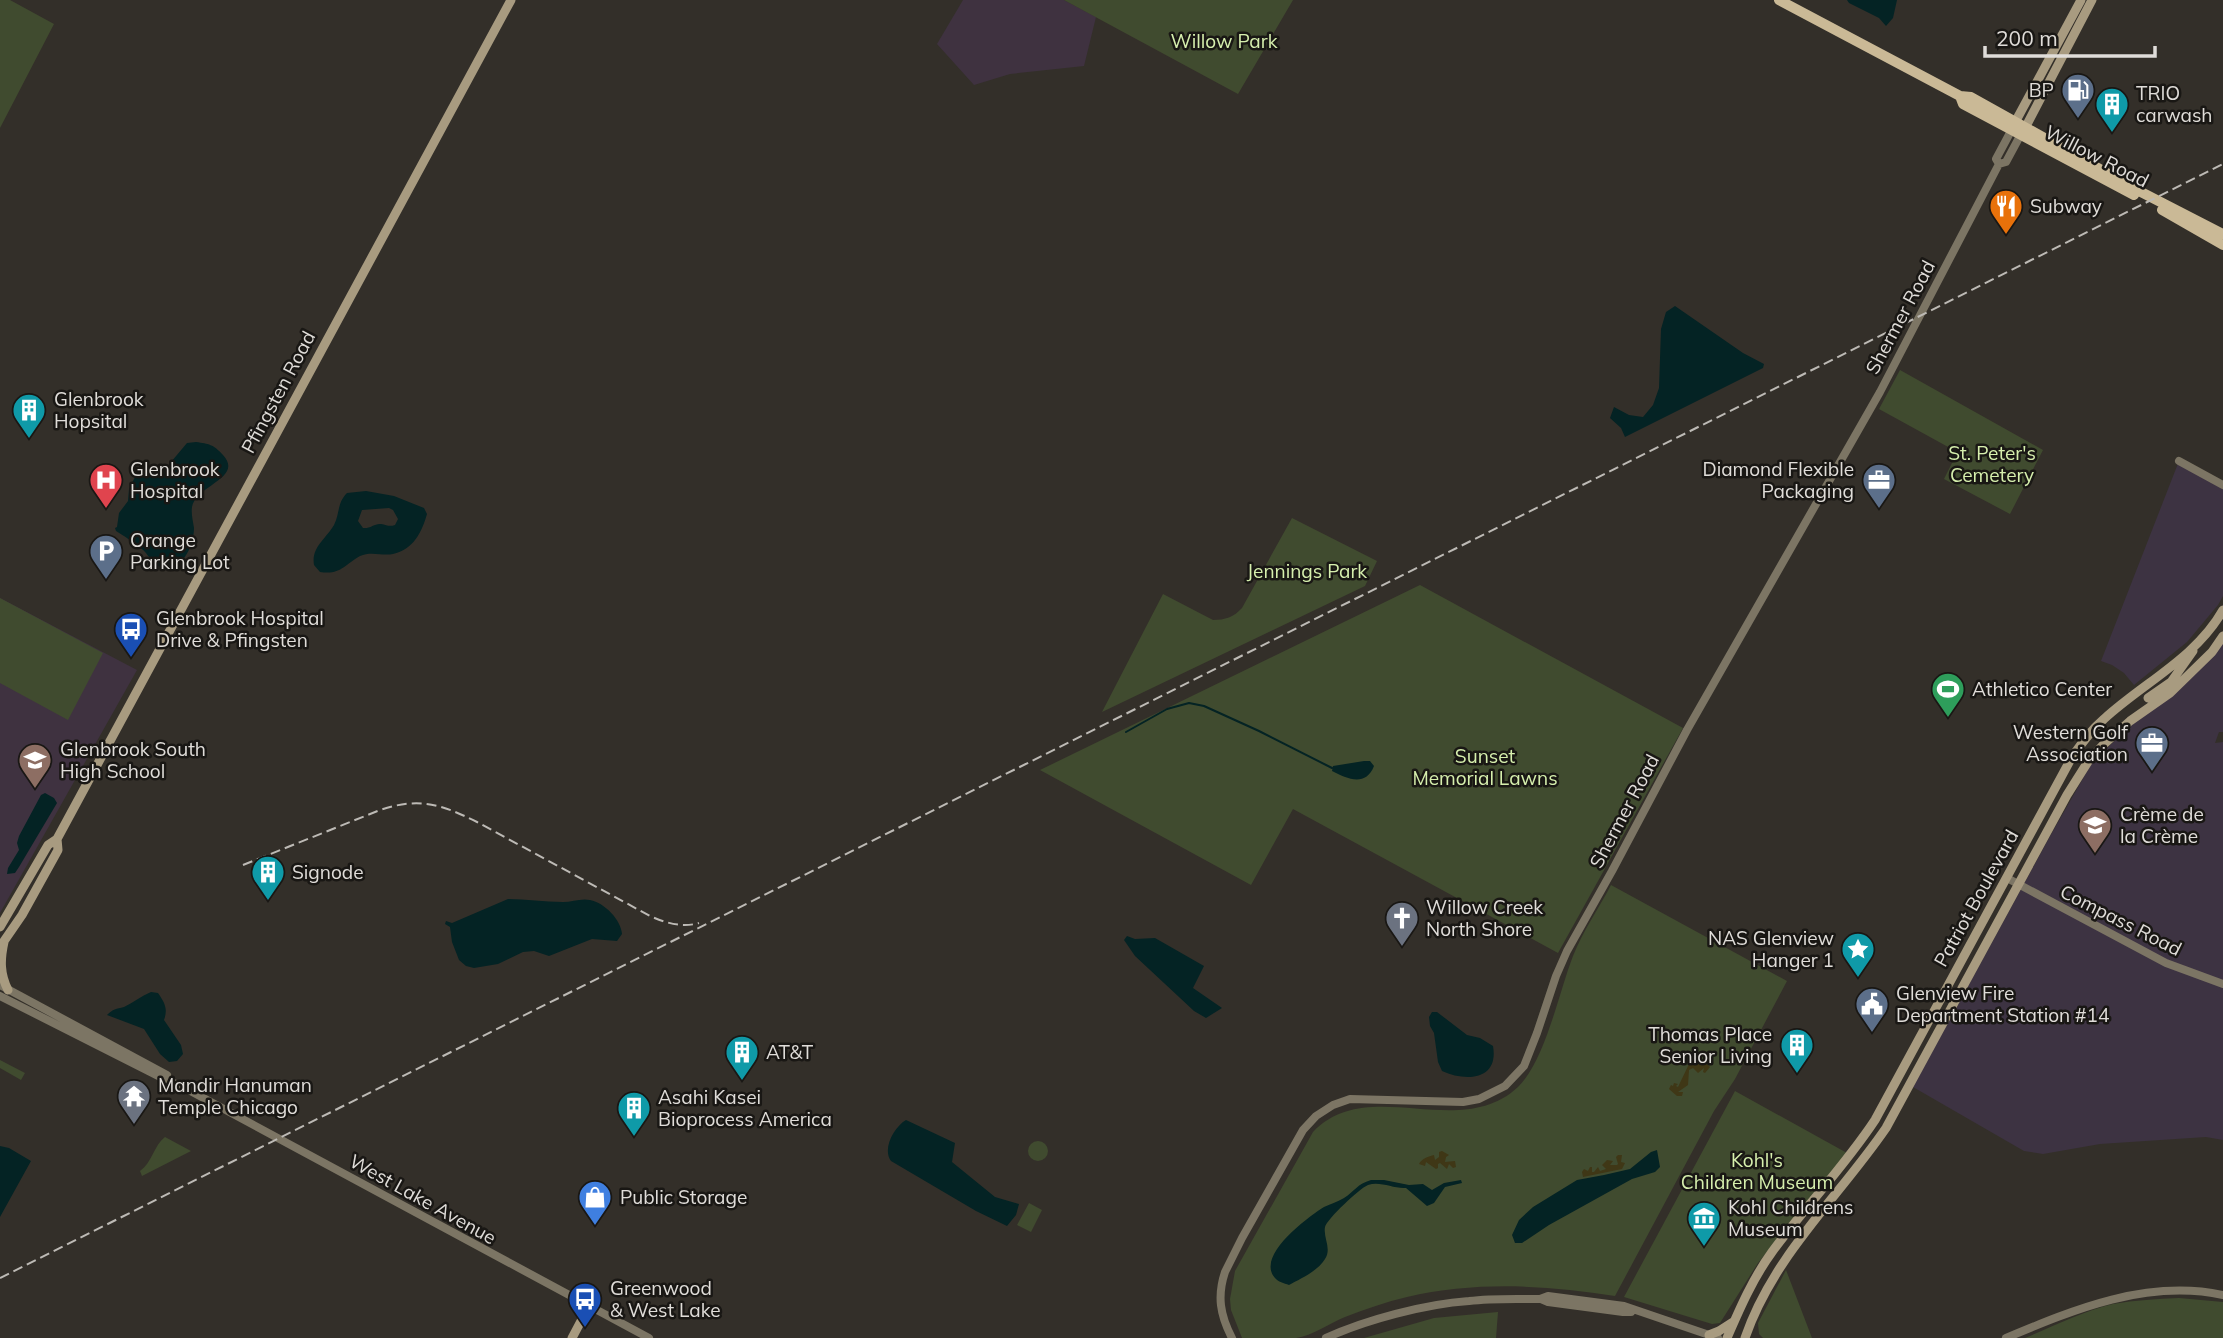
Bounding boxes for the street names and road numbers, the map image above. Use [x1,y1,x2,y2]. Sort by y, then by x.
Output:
street label: Willow Road [2041,120,2153,192]
street label: Shermer Road [1860,256,1940,378]
street label: Pfingsten Road [236,327,320,457]
street label: Shermer Road [1584,750,1664,872]
street label: Patriot Boulevard [1928,825,2024,971]
street label: Compass Road [2056,879,2186,961]
street label: West Lake Avenue [345,1149,501,1249]

